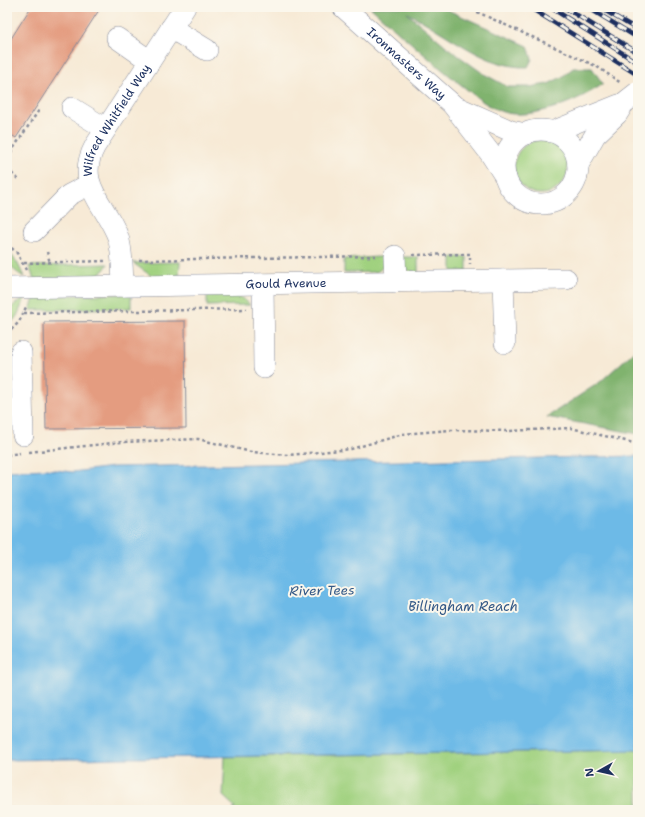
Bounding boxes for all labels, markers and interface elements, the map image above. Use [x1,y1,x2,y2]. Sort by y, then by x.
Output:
street label: Ironmasters Way [363,24,450,103]
street label: Wilfred Whitfield Way [80,61,154,177]
street label: Gould Avenue [245,275,327,292]
water label: River Tees [289,581,355,600]
water label: Billingham Reach [408,598,518,615]
north arrow [579,751,619,791]
text: N [582,767,598,778]

